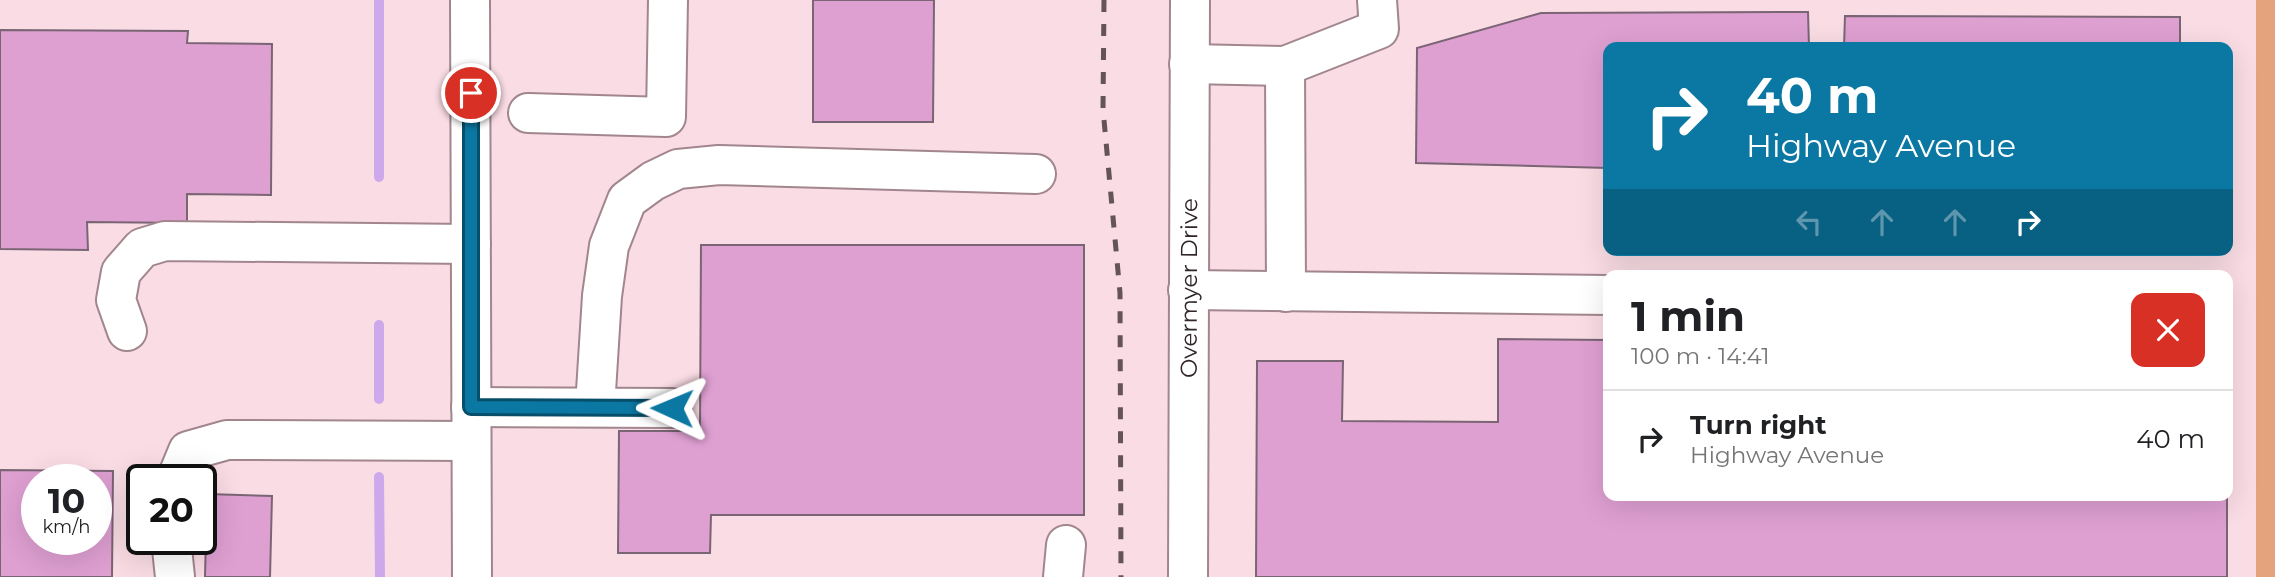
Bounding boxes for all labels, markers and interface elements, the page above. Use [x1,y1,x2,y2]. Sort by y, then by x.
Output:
pin [441,63,501,123]
text: 40 m [1746,66,1878,125]
icon: right [1631,70,1722,161]
icon: arrive [452,74,490,112]
text: Highway Avenue [1746,126,2016,165]
street label: Overmyer Drive [1175,198,1203,378]
icon: left [1790,203,1828,241]
icon: ahead [1863,203,1901,241]
icon: ahead [1936,203,1974,241]
icon: right [2009,203,2047,241]
text: 1 min [1631,290,1745,342]
button: close [2131,293,2205,367]
text: 100 m · 14:41 [1631,342,1770,370]
position arrow [635,371,709,445]
text: Turn right [1690,409,1826,441]
icon: right [1631,420,1669,458]
text: 40 m [2136,423,2205,455]
text: Highway Avenue [1690,441,1884,469]
speed limit sign: 20 [126,464,217,555]
text: 10 [48,479,85,522]
text: km/h [42,516,91,538]

